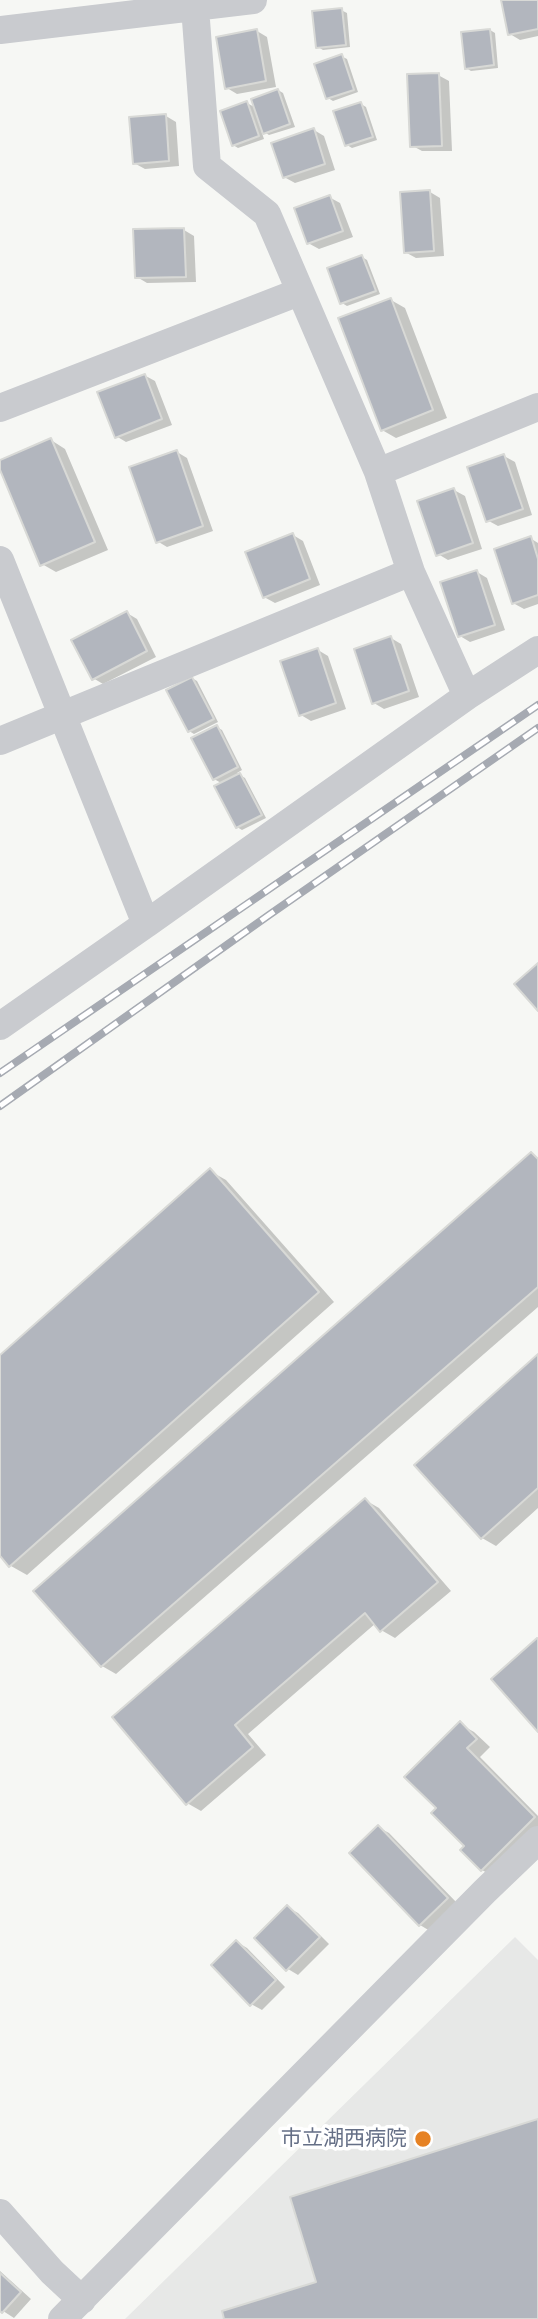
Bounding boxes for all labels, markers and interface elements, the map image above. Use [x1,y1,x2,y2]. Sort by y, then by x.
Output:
place label: 市立湖西病院 [281,2126,407,2152]
marker: 市立湖西病院 [413,2129,433,2149]

